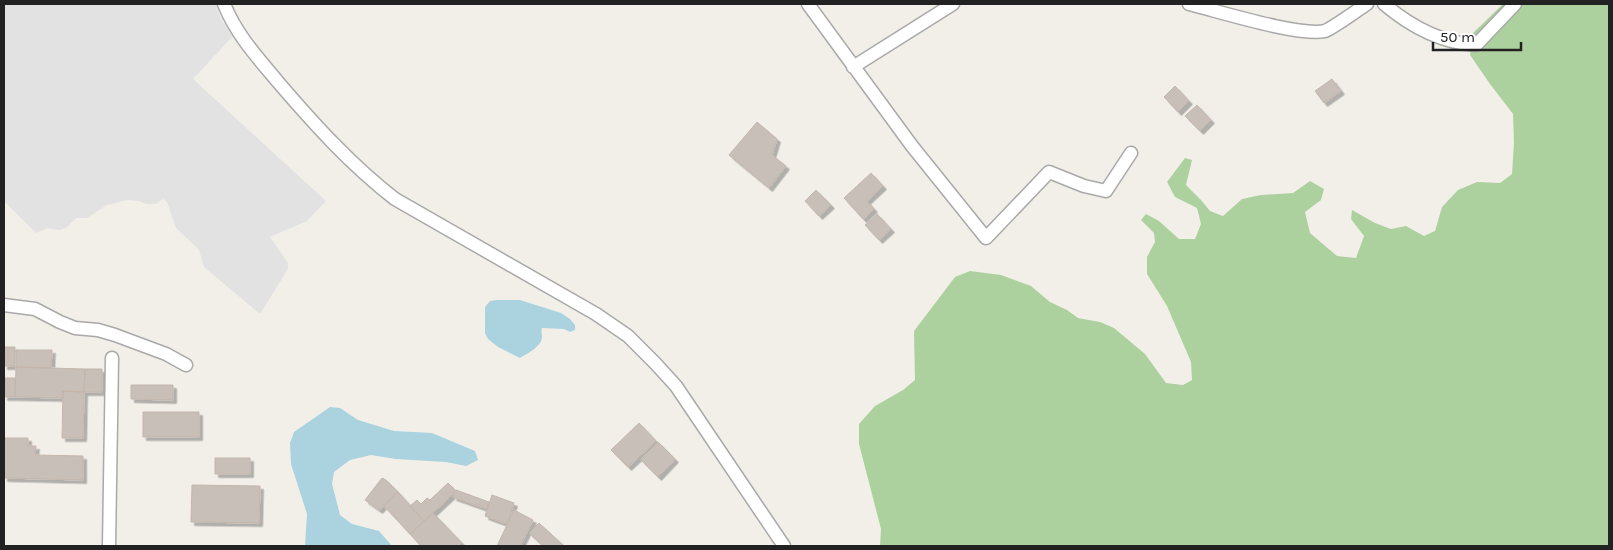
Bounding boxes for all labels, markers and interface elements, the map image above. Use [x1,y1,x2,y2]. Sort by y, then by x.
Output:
scale bar [1433,20,1520,52]
text: 50 m [1440,28,1475,46]

